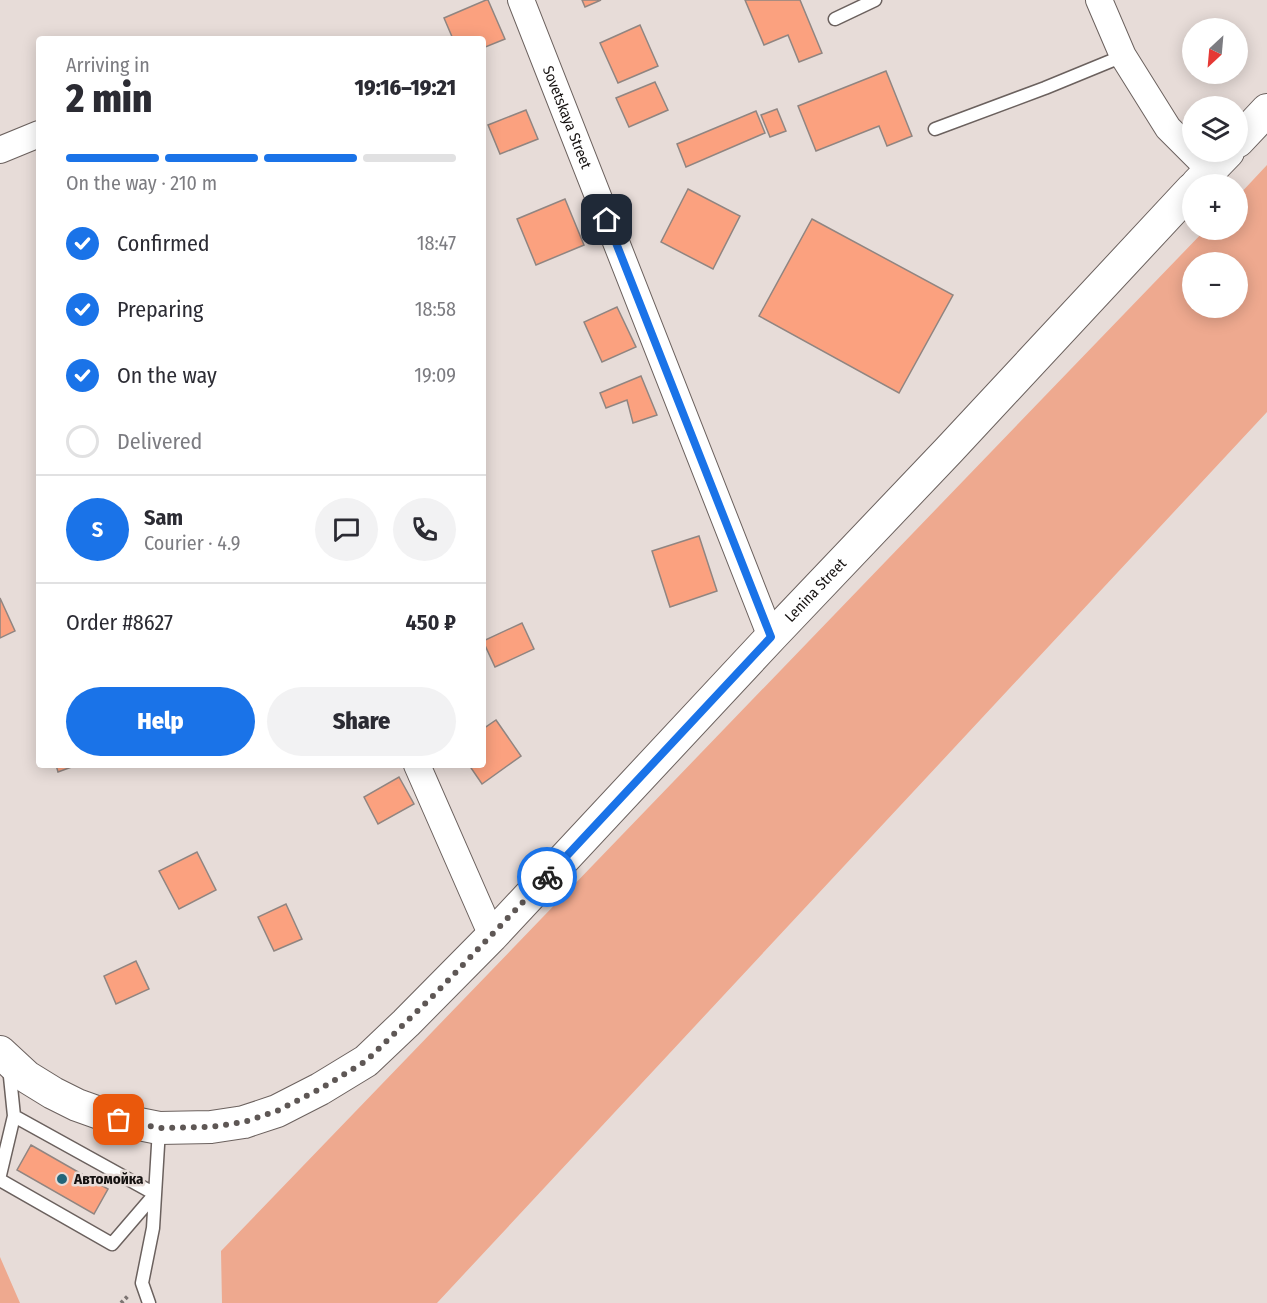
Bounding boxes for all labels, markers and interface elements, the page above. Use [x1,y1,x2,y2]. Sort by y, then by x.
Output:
north arrow [1182,18,1248,84]
map controls [1182,18,1248,318]
text: Arriving in [66,53,150,77]
street label: Sovetskaya Street [539,63,595,171]
text: 19:16–19:21 [355,74,456,101]
text: 2 min [66,76,152,122]
button: layers [1182,96,1248,162]
text: On the way · 210 m [66,171,217,195]
button: + [1182,174,1248,240]
pin [581,194,632,245]
icon: home [590,203,623,236]
icon: check [66,227,99,260]
text: Confirmed [117,230,210,257]
text: 18:47 [417,231,456,255]
button: − [1182,252,1248,318]
icon: check [66,293,99,326]
text: Preparing [117,296,203,323]
text: 18:58 [415,297,456,321]
icon: check [66,359,99,392]
text: On the way [117,362,217,389]
text: 19:09 [414,363,456,387]
text: Delivered [117,428,202,455]
button: chat [315,498,378,561]
button: phone [393,498,456,561]
text: Sam [144,504,183,531]
text: S [92,516,103,543]
text: Courier · 4.9 [144,531,240,555]
street label: Lenina Street [781,554,850,626]
text: Order #8627 [66,609,173,636]
text: 450 ₽ [406,609,456,636]
button: Help [66,687,255,756]
button: Share [267,687,456,756]
courier [517,847,577,907]
icon: bike [531,861,564,894]
pin [93,1094,144,1145]
icon: bag [102,1103,135,1136]
place label: Автомойка [73,1170,144,1188]
marker: Автомойка [55,1172,69,1186]

